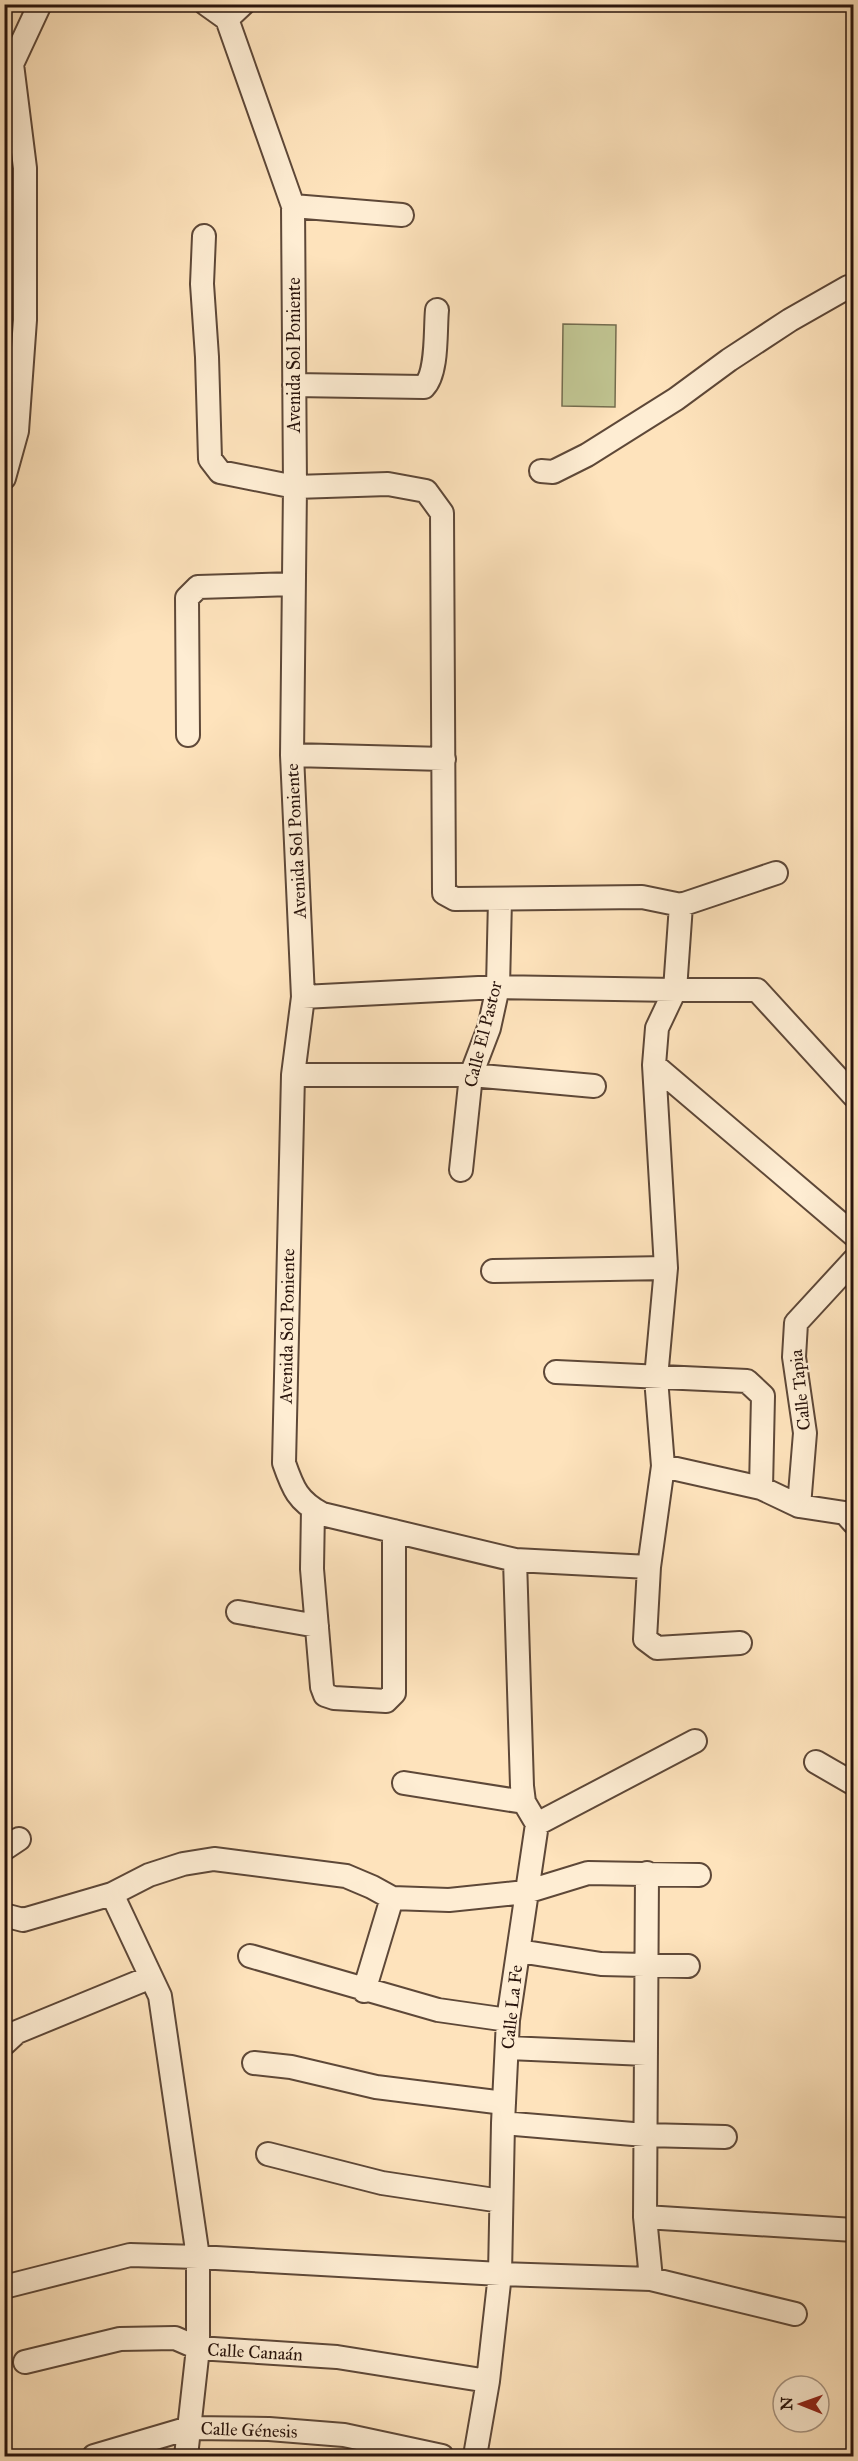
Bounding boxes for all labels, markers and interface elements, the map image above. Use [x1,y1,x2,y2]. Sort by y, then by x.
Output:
street label: Avenida Sol Poniente [283,277,305,434]
street label: Avenida Sol Poniente [281,763,311,920]
street label: Calle El Pastor [459,978,507,1090]
street label: Avenida Sol Poniente [275,1248,299,1405]
street label: Calle Tapia [785,1348,815,1432]
street label: Calle La Fe [497,1964,527,2050]
street label: Calle Canaán [207,2339,304,2365]
north arrow [771,2374,831,2434]
text: N [777,2396,796,2411]
street label: Calle Génesis [200,2417,298,2443]

